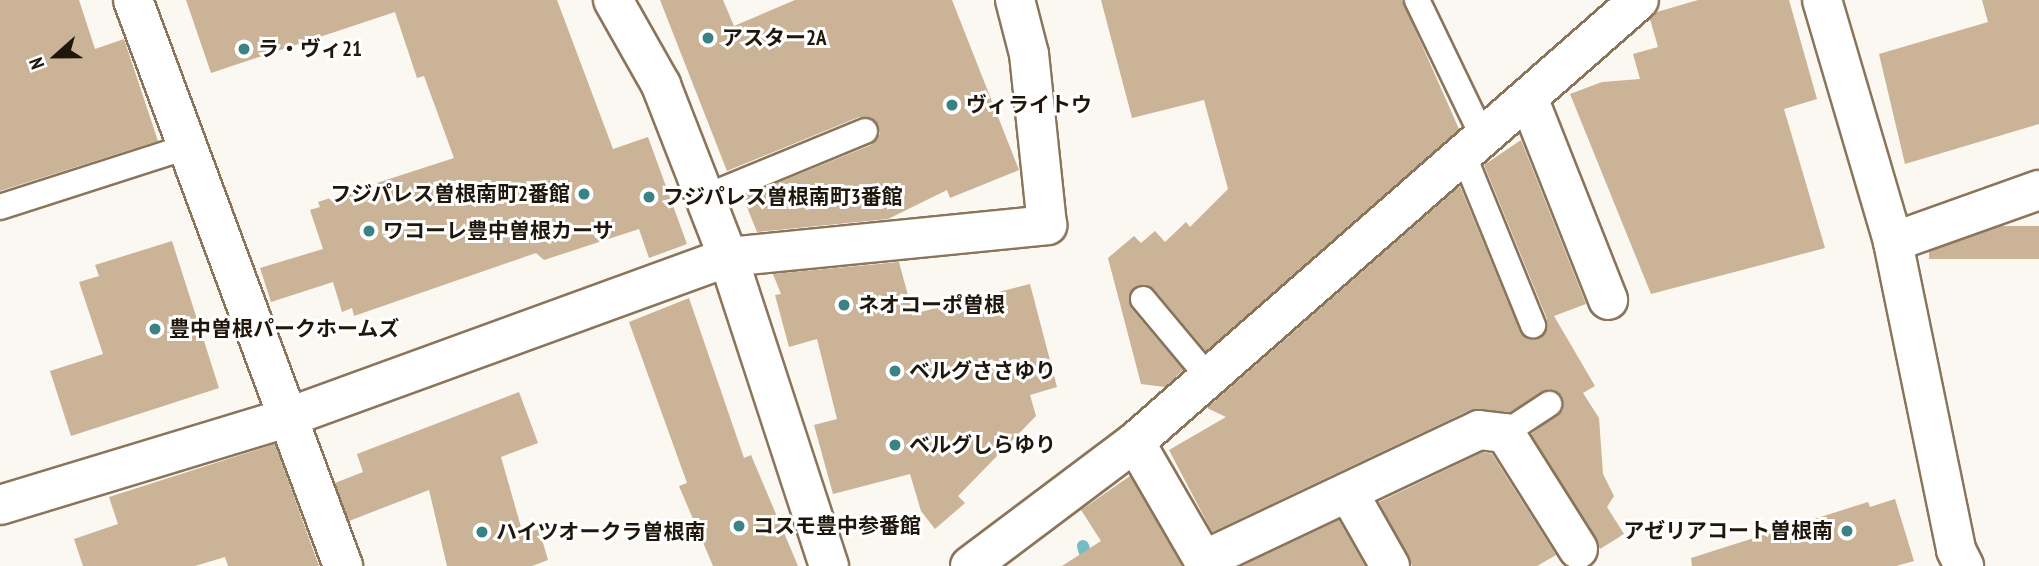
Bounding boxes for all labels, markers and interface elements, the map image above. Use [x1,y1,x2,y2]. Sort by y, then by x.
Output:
north arrow [21,21,91,91]
place label: アスター2A [722,25,827,51]
marker: アスター2A [700,30,716,46]
place label: ラ・ヴィ21 [258,36,362,62]
marker: ラ・ヴィ21 [236,41,252,57]
text: N [23,54,49,73]
place label: ヴィライトウ [966,92,1092,118]
marker: ヴィライトウ [944,97,960,113]
place label: フジパレス曽根南町2番館 [329,181,570,207]
place label: フジパレス曽根南町3番館 [663,184,904,210]
marker: フジパレス曽根南町2番館 [576,186,592,202]
marker: フジパレス曽根南町3番館 [641,189,657,205]
place label: ワコーレ豊中曽根カーサ [383,218,614,244]
marker: ワコーレ豊中曽根カーサ [361,223,377,239]
place label: ネオコーポ曽根 [858,292,1005,318]
marker: ネオコーポ曽根 [836,297,852,313]
place label: 豊中曽根パークホームズ [169,316,400,342]
marker: 豊中曽根パークホームズ [147,321,163,337]
place label: ベルグささゆり [909,358,1056,384]
marker: ベルグささゆり [887,363,903,379]
place label: ベルグしらゆり [909,432,1056,458]
marker: ベルグしらゆり [887,437,903,453]
place label: コスモ豊中参番館 [753,513,921,539]
marker: コスモ豊中参番館 [731,518,747,534]
place label: アゼリアコート曽根南 [1623,518,1833,544]
place label: ハイツオークラ曽根南 [496,519,706,545]
marker: アゼリアコート曽根南 [1839,523,1855,539]
marker: ハイツオークラ曽根南 [474,524,490,540]

